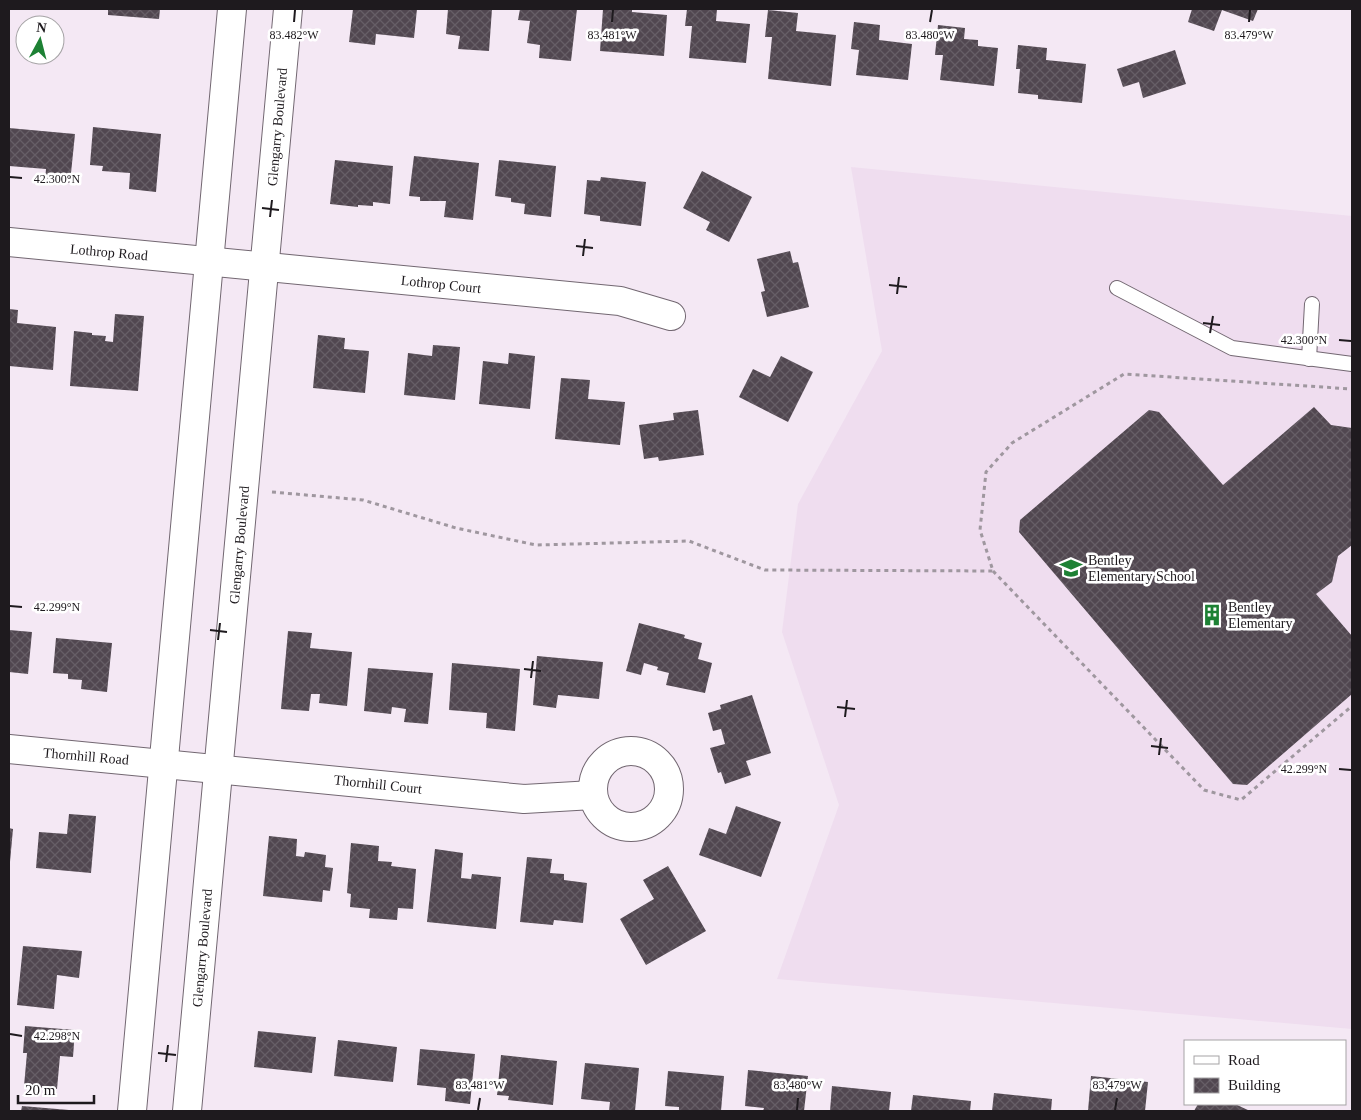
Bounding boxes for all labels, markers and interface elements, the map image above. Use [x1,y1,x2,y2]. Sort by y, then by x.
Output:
north arrow [15,15,65,65]
text: N [36,20,47,36]
text: 83.482°W [269,28,319,42]
text: 83.481°W [587,28,637,42]
text: 83.480°W [905,28,955,42]
text: 83.479°W [1224,28,1274,42]
street label: Glengarry Boulevard [265,67,290,187]
text: 42.300°N [34,172,81,186]
street label: Lothrop Road [69,242,149,263]
street label: Lothrop Court [400,273,482,296]
text: 42.300°N [1281,333,1328,347]
street label: Glengarry Boulevard [227,485,252,605]
place label: Bentley Elementary School [1088,553,1195,584]
school or university icon: Bentley Elementary School [1058,555,1084,581]
text: 42.299°N [34,600,81,614]
place label: Bentley Elementary [1228,600,1293,631]
building icon: Bentley Elementary [1199,602,1225,628]
street label: Thornhill Road [42,745,129,768]
text: 42.299°N [1281,762,1328,776]
street label: Thornhill Court [333,772,423,797]
street label: Glengarry Boulevard [190,888,215,1008]
text: 42.298°N [34,1029,81,1043]
legend [1184,1040,1346,1105]
text: Road [1228,1052,1260,1068]
scale bar [18,1072,94,1104]
text: Building [1228,1077,1281,1093]
text: 83.481°W [455,1078,505,1092]
text: 83.480°W [773,1078,823,1092]
text: 83.479°W [1092,1078,1142,1092]
text: 20 m [25,1082,56,1098]

